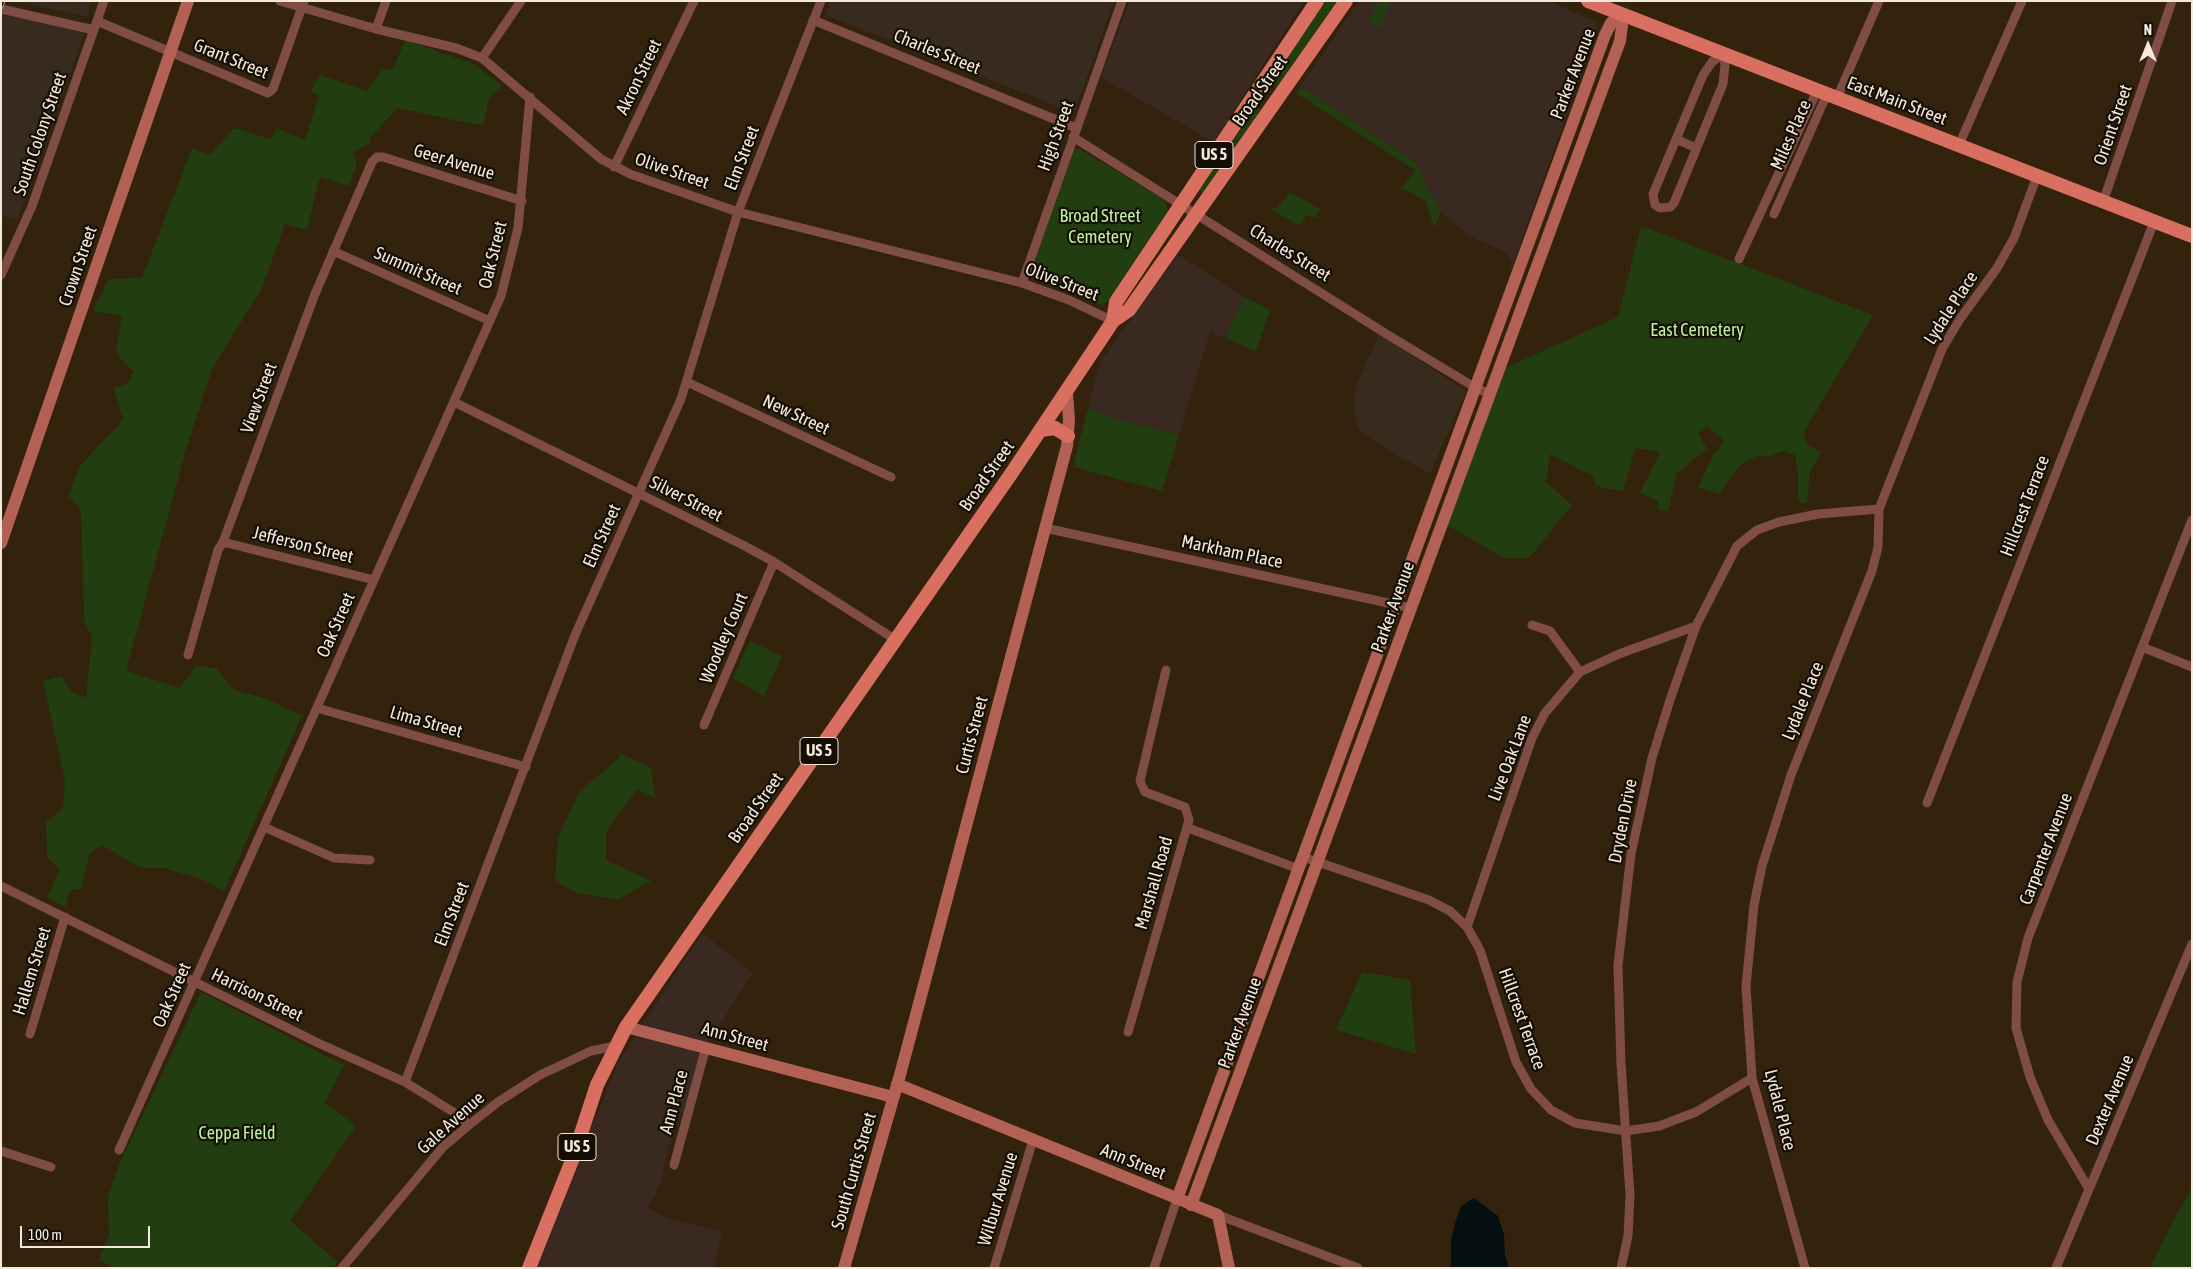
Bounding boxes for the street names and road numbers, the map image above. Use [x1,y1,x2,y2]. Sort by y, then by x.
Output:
street label: Charles Street [890,25,984,79]
street label: Parker Avenue [1546,26,1600,122]
street label: Grant Street [190,34,272,84]
street label: Akron Street [611,36,667,118]
street label: Broad Street [1228,52,1292,130]
street label: South Colony Street [9,70,71,198]
street label: East Main Street [1844,72,1950,130]
street label: Orient Street [2089,82,2137,168]
street label: Miles Place [1766,97,1816,173]
street label: High Street [1033,98,1079,174]
street label: Elm Street [720,123,764,193]
street label: Geer Avenue [411,139,497,185]
road number: US 5 [1195,142,1233,168]
street label: Olive Street [632,148,712,194]
street label: Oak Street [474,219,512,291]
street label: Charles Street [1245,220,1335,286]
street label: Crown Street [54,223,102,309]
street label: Summit Street [371,242,465,300]
street label: Olive Street [1022,258,1102,306]
street label: Lydale Place [1919,267,1983,349]
street label: View Street [236,360,282,436]
street label: New Street [759,390,833,440]
street label: Broad Street [955,437,1019,515]
street label: Hillcrest Terrace [1996,452,2054,560]
street label: Silver Street [646,471,726,527]
street label: Elm Street [578,501,626,571]
street label: Jefferson Street [251,522,355,568]
street label: Markham Place [1179,531,1285,573]
street label: Parker Avenue [1367,558,1419,656]
street label: Oak Street [312,589,360,661]
street label: Woodley Court [695,590,753,686]
street label: Lydale Place [1778,659,1828,743]
street label: Curtis Street [951,694,993,776]
street label: Lima Street [387,701,465,743]
street label: Live Oak Lane [1484,712,1536,804]
road number: US 5 [800,738,838,764]
street label: Broad Street [724,769,788,847]
street label: Dryden Drive [1604,777,1642,865]
street label: Carpenter Avenue [2015,790,2077,908]
street label: Marshall Road [1130,834,1178,932]
street label: Elm Street [430,879,474,949]
street label: Hallem Street [8,924,56,1018]
street label: Oak Street [148,959,196,1031]
street label: Harrison Street [208,964,306,1026]
street label: Hillcrest Terrace [1494,965,1550,1073]
street label: Parker Avenue [1214,974,1266,1072]
street label: Ann Street [699,1018,771,1056]
street label: Dexter Avenue [2081,1052,2139,1148]
street label: Lydale Place [1760,1067,1800,1153]
street label: Ann Place [655,1068,693,1136]
street label: Gale Avenue [413,1087,489,1159]
street label: South Curtis Street [827,1110,881,1232]
road number: US 5 [558,1134,596,1160]
street label: Ann Street [1097,1139,1169,1185]
street label: Wilbur Avenue [974,1150,1022,1248]

